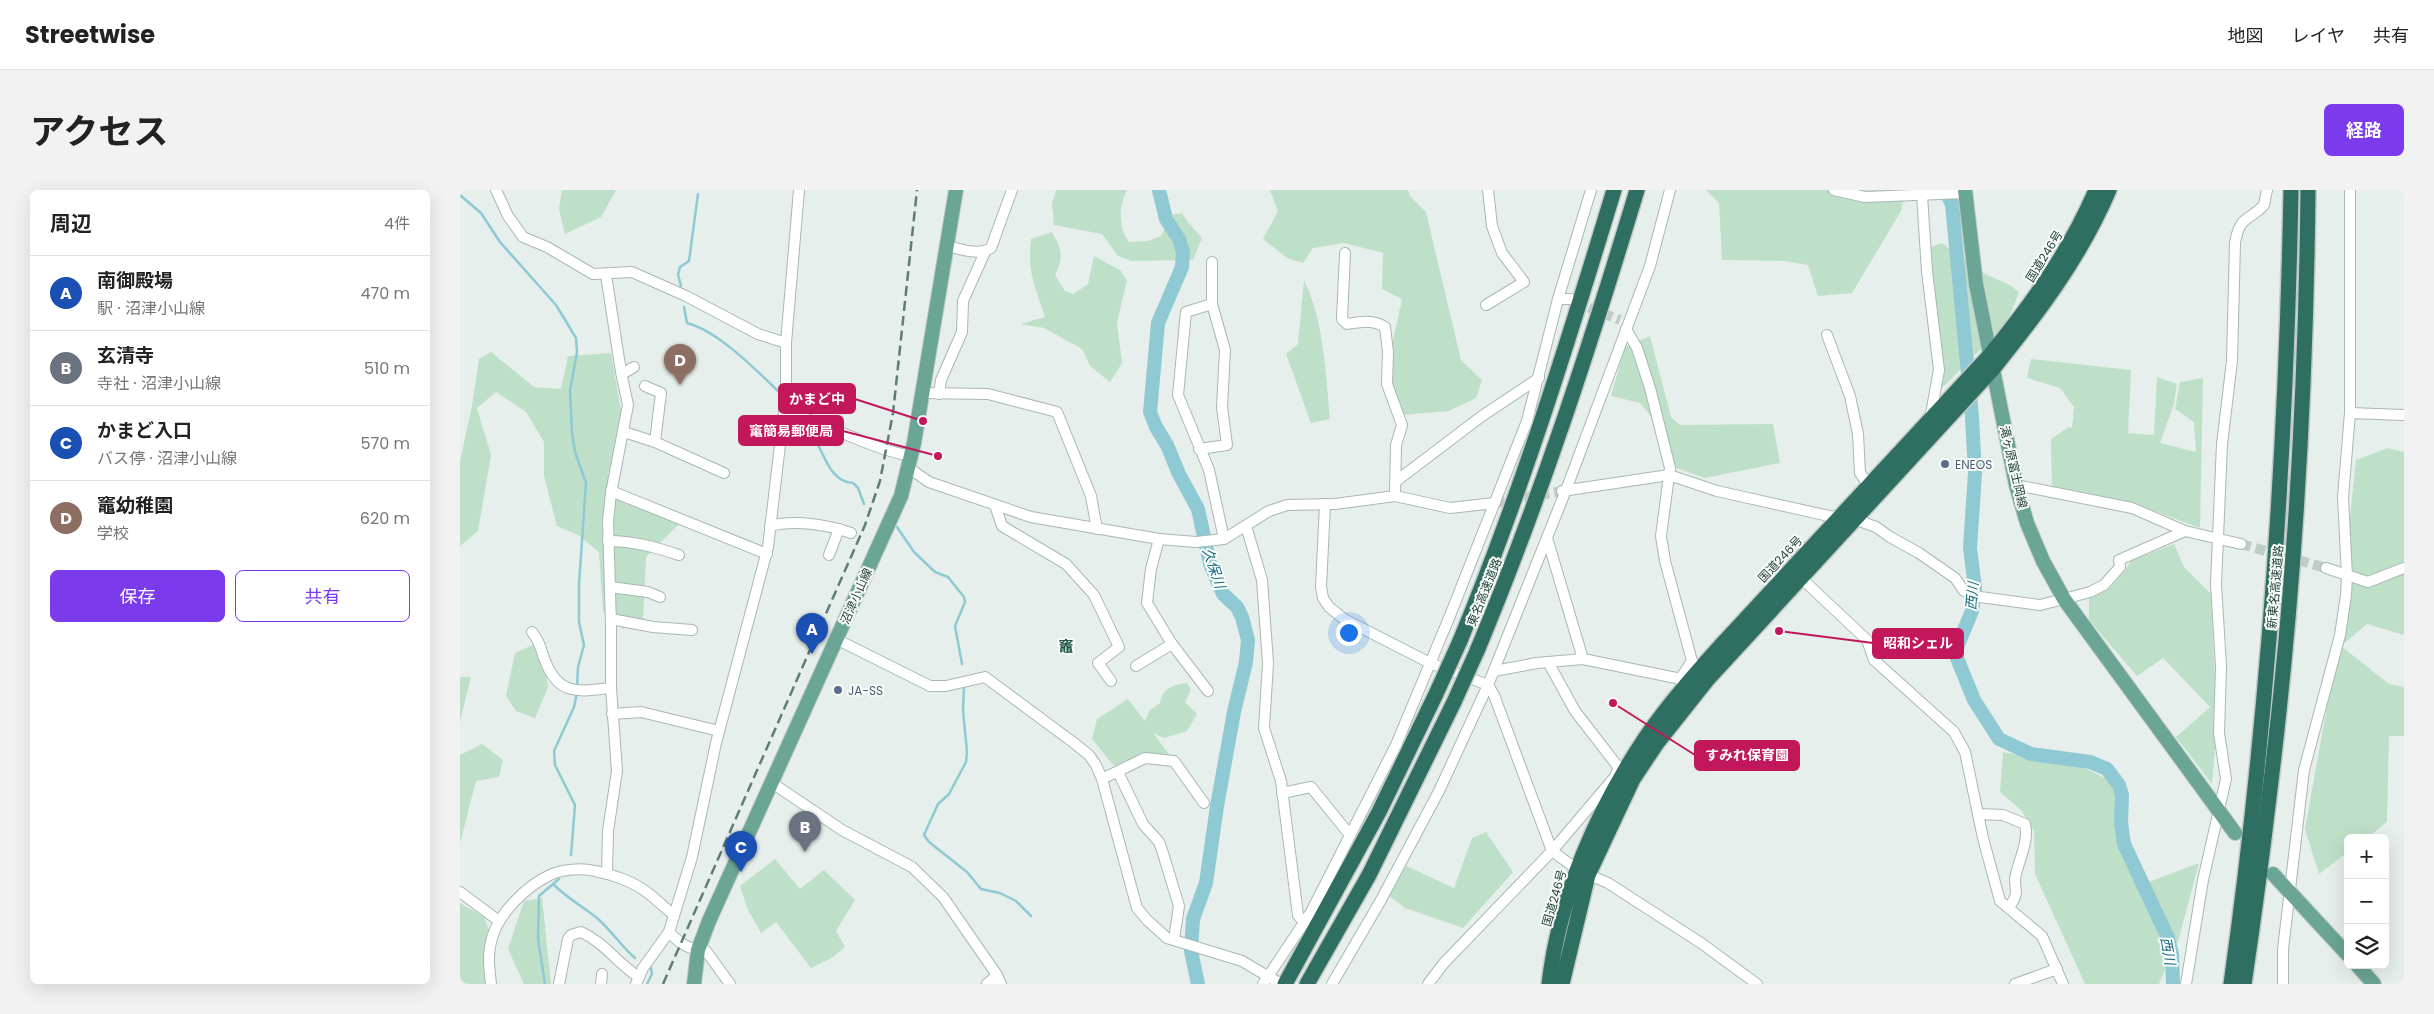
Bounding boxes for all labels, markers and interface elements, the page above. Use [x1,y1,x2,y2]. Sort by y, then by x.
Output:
text: Streetwise [25,18,155,51]
text: 地図 [2228,23,2264,48]
text: レイヤ [2292,23,2345,48]
text: 共有 [2373,23,2409,48]
button: 経路 [2324,104,2404,156]
text: アクセス [30,107,168,156]
text: 周辺 [50,209,92,238]
text: 4件 [384,212,410,235]
street label: 国道246号 [2021,227,2067,285]
text: 南御殿場 [97,267,173,294]
text: A [60,282,72,305]
text: 470 m [360,282,410,305]
text: 駅 · 沼津小山線 [97,297,205,320]
text: 玄清寺 [97,342,154,369]
pin: D [664,344,696,385]
text: B [61,357,71,380]
text: 510 m [364,357,410,380]
text: 寺社 · 沼津小山線 [97,372,221,395]
callout: かまど中 [779,384,855,413]
text: かまど中 [789,389,845,409]
callout: 竃簡易郵便局 [739,416,843,445]
text: かまど入口 [97,417,192,444]
text: 竃簡易郵便局 [749,421,833,441]
street label: 滝ヶ原富士岡線 [1996,424,2032,510]
text: C [60,432,72,455]
text: 570 m [360,432,410,455]
text: バス停 · 沼津小山線 [97,447,237,470]
place label: ENEOS [1955,456,1992,473]
marker: ENEOS [1939,458,1951,470]
text: 竈幼稚園 [97,492,173,519]
text: D [60,507,72,530]
text: 620 m [360,507,410,530]
text: 学校 [97,522,129,545]
street label: 国道246号 [1754,532,1806,586]
street label: 新東名高速道路 [2263,544,2287,630]
water label: 久保川 [1198,545,1231,593]
street label: 東名高速道路 [1463,555,1505,629]
street label: 沼津小山線 [836,565,876,627]
button: 保存 [50,570,225,622]
button: 共有 [235,570,410,622]
water label: 西川 [1961,579,1983,611]
pin: A [796,613,828,654]
your location [1336,620,1362,646]
callout: 昭和シェル [1873,629,1963,658]
text: 昭和シェル [1883,633,1953,653]
district label: 竈 [1058,636,1074,657]
place label: JA-SS [848,682,883,699]
marker: JA-SS [832,684,844,696]
callout: すみれ保育園 [1695,741,1799,770]
text: すみれ保育園 [1705,745,1789,765]
pin: B [789,811,821,852]
pin: C [725,831,757,872]
map controls [2344,834,2389,969]
button: + [2344,834,2389,879]
street label: 国道246号 [1538,868,1570,928]
button: − [2344,879,2389,924]
button: layers [2344,924,2389,969]
water label: 西川 [2156,935,2181,969]

